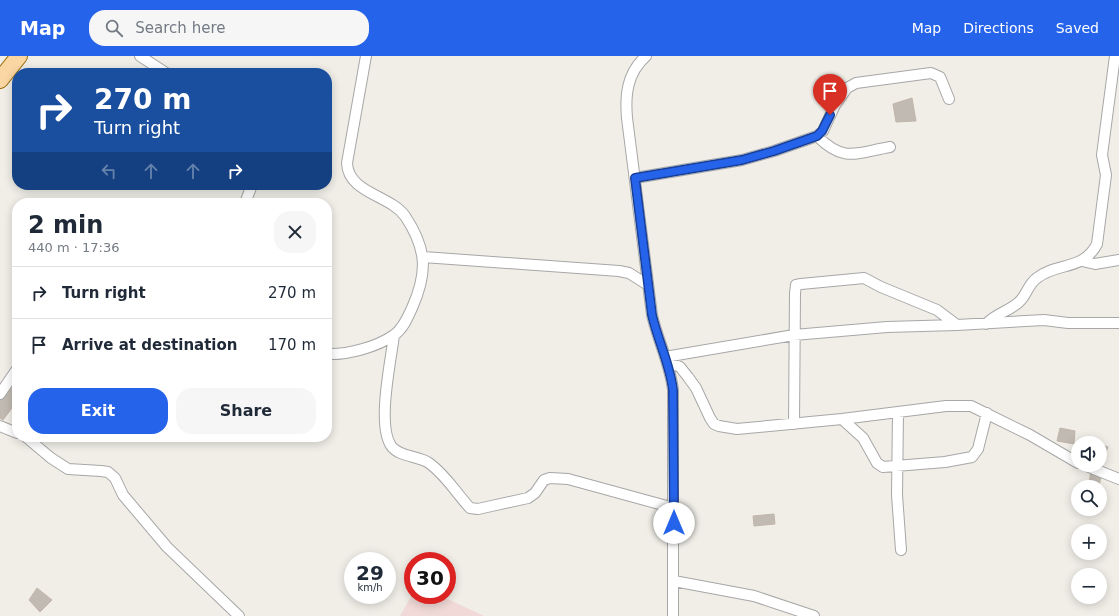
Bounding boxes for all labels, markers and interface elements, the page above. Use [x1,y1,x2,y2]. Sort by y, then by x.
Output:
search box [89,10,369,46]
text: Map [20,17,65,39]
icon: search [103,17,125,39]
text: Search here [135,19,225,37]
text: Map [912,20,941,36]
text: Directions [963,20,1034,36]
text: Saved [1056,20,1099,36]
pin [813,74,847,115]
icon: arrive [819,80,841,102]
text: 270 m [94,83,191,116]
icon: right [28,84,80,136]
text: Turn right [94,117,180,138]
icon: left [98,160,120,182]
icon: ahead [140,160,162,182]
icon: ahead [182,160,204,182]
icon: right [224,160,246,182]
text: 2 min [28,211,103,239]
button: close [274,211,316,253]
text: 440 m · 17:36 [28,240,119,255]
icon: right [28,282,50,304]
text: Turn right [62,284,146,302]
text: 270 m [268,284,316,302]
icon: arrive [28,334,50,356]
text: Arrive at destination [62,336,237,354]
text: 170 m [268,336,316,354]
button: Exit [28,388,168,434]
button: Share [176,388,316,434]
map controls [1071,436,1107,604]
button: sound [1071,436,1107,472]
button: search [1071,480,1107,516]
position arrow [653,502,695,544]
button: + [1071,524,1107,560]
speed limit sign: 30 [404,552,456,604]
text: 29 [356,561,384,585]
button: − [1071,568,1107,604]
text: km/h [357,582,383,593]

